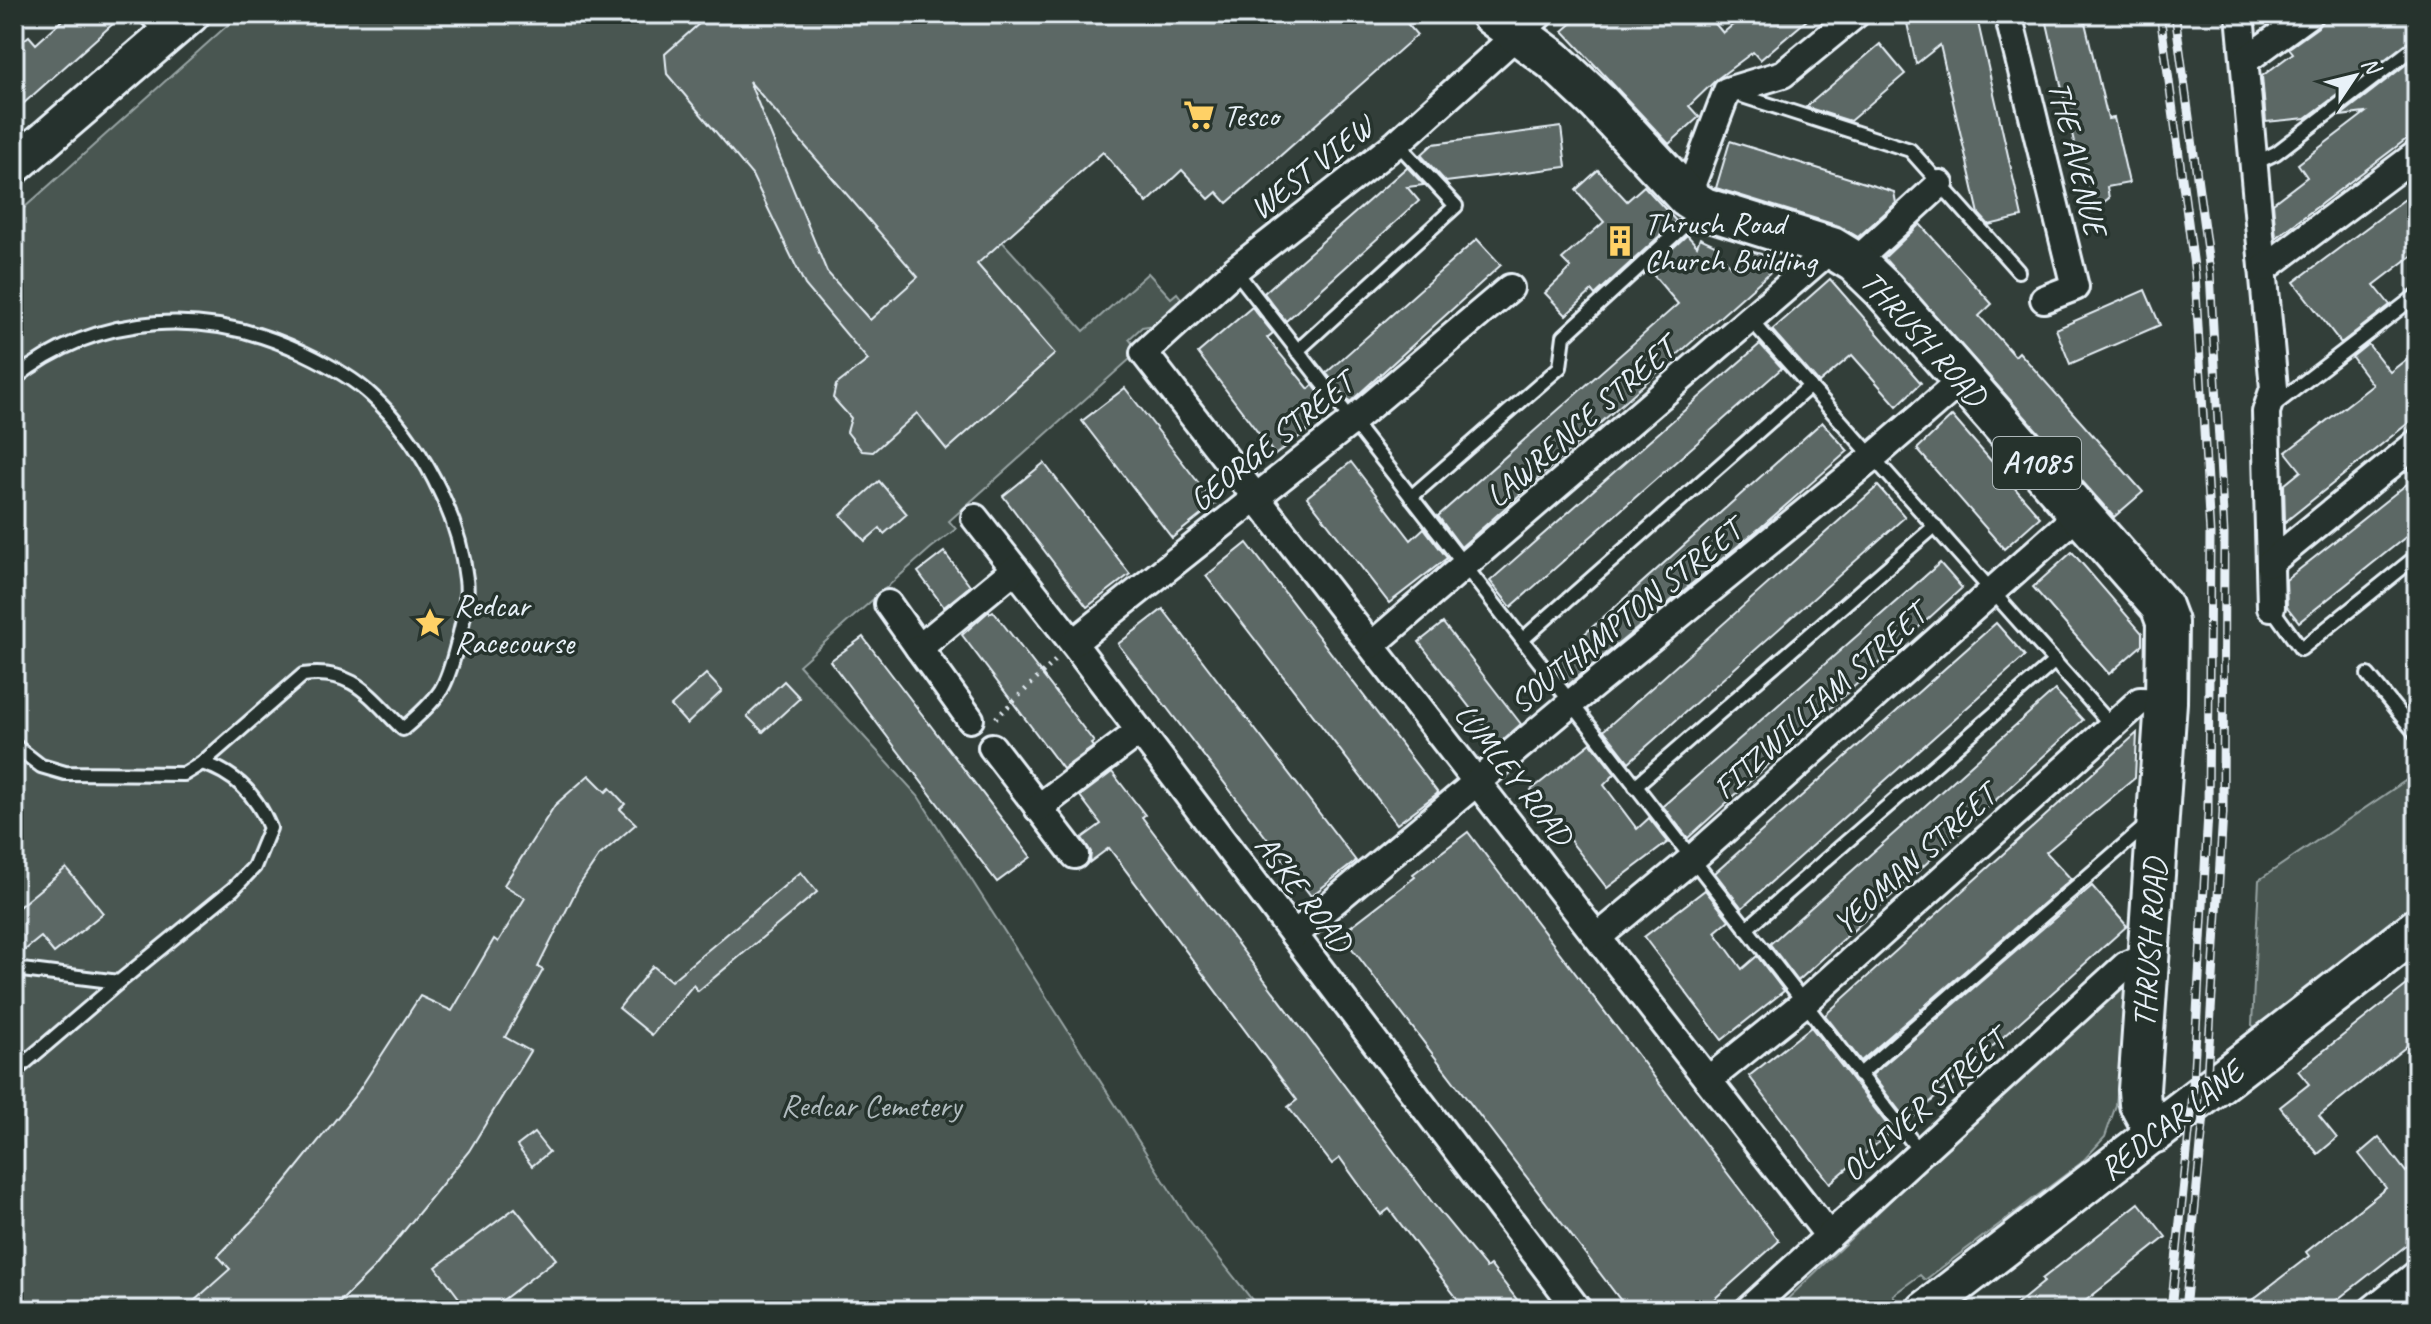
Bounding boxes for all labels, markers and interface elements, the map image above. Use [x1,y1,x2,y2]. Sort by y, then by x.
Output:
north arrow [2315,36,2395,116]
text: N [2355,51,2388,81]
street label: THE AVENUE [2039,77,2117,244]
place label: Tesco [1223,95,1282,136]
supermarket icon: Tesco [1182,98,1216,132]
street label: WEST VIEW [1241,105,1384,228]
place label: Thrush Road Church Building [1644,203,1819,281]
building icon: Thrush Road Church Building [1603,224,1637,258]
street label: THRUSH ROAD [1852,262,1997,417]
street label: LAWRENCE STREET [1477,323,1690,516]
street label: GEORGE STREET [1181,359,1367,520]
road number: A1085 [1993,437,2081,489]
street label: SOUTHAMPTON STREET [1501,506,1755,722]
place label: Redcar Racecourse [454,585,576,663]
street label: FITZWILLIAM STREET [1704,590,1940,808]
place icon: Redcar Racecourse [413,606,447,640]
street label: LUMLEY ROAD [1445,695,1583,856]
street label: YEOMAN STREET [1824,771,2009,944]
street label: ASKE ROAD [1246,826,1363,962]
street label: THRUSH ROAD [2123,855,2176,1029]
street label: OLLIVER STREET [1832,1016,2020,1190]
street label: REDCAR LANE [2091,1049,2255,1189]
park label: Redcar Cemetery [781,1085,964,1126]

